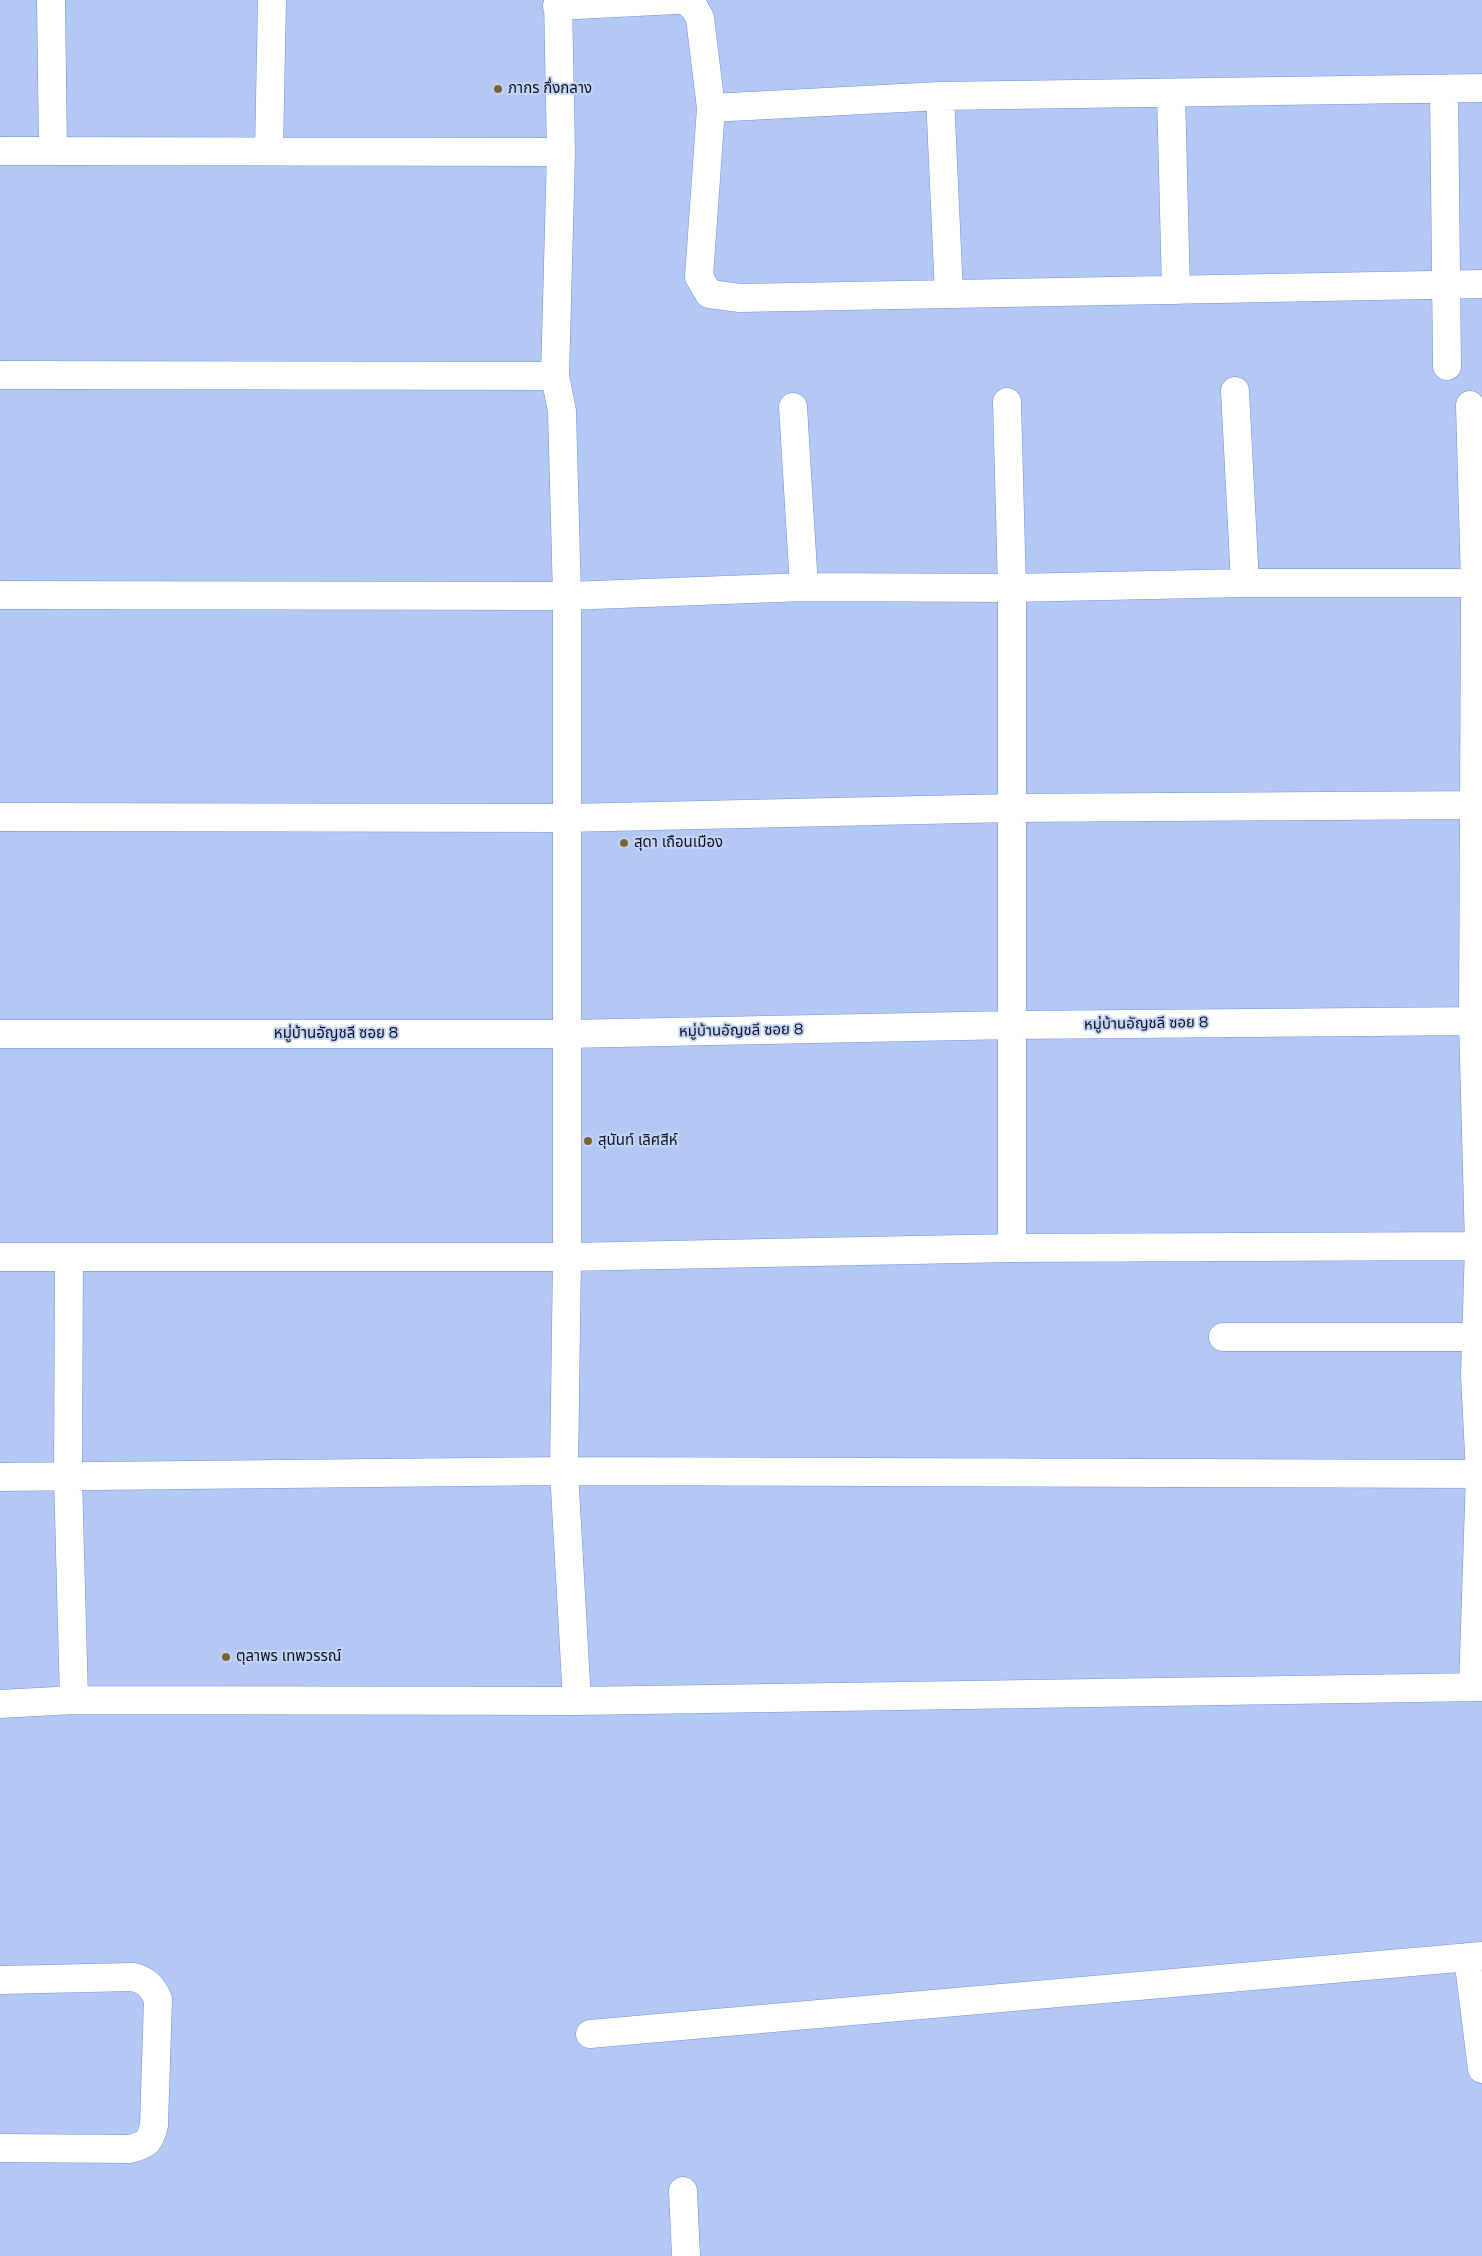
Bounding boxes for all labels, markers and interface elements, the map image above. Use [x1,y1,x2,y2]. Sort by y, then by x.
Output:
place label: ภากร กึ่งกลาง [508,80,592,98]
marker: ภากร กึ่งกลาง [492,83,504,95]
place label: สุดา เถือนเมือง [634,834,723,852]
marker: สุดา เถือนเมือง [618,837,630,849]
street label: หมู่บ้านอัญชลี ซอย 8 [1084,1014,1208,1034]
street label: หมู่บ้านอัญชลี ซอย 8 [679,1021,803,1041]
street label: หมู่บ้านอัญชลี ซอย 8 [274,1025,398,1043]
place label: สุนันท์ เลิศสีห์ [598,1132,678,1150]
marker: สุนันท์ เลิศสีห์ [582,1135,594,1147]
place label: ตุลาพร เทพวรรณ์ [236,1648,341,1666]
marker: ตุลาพร เทพวรรณ์ [220,1651,232,1663]

